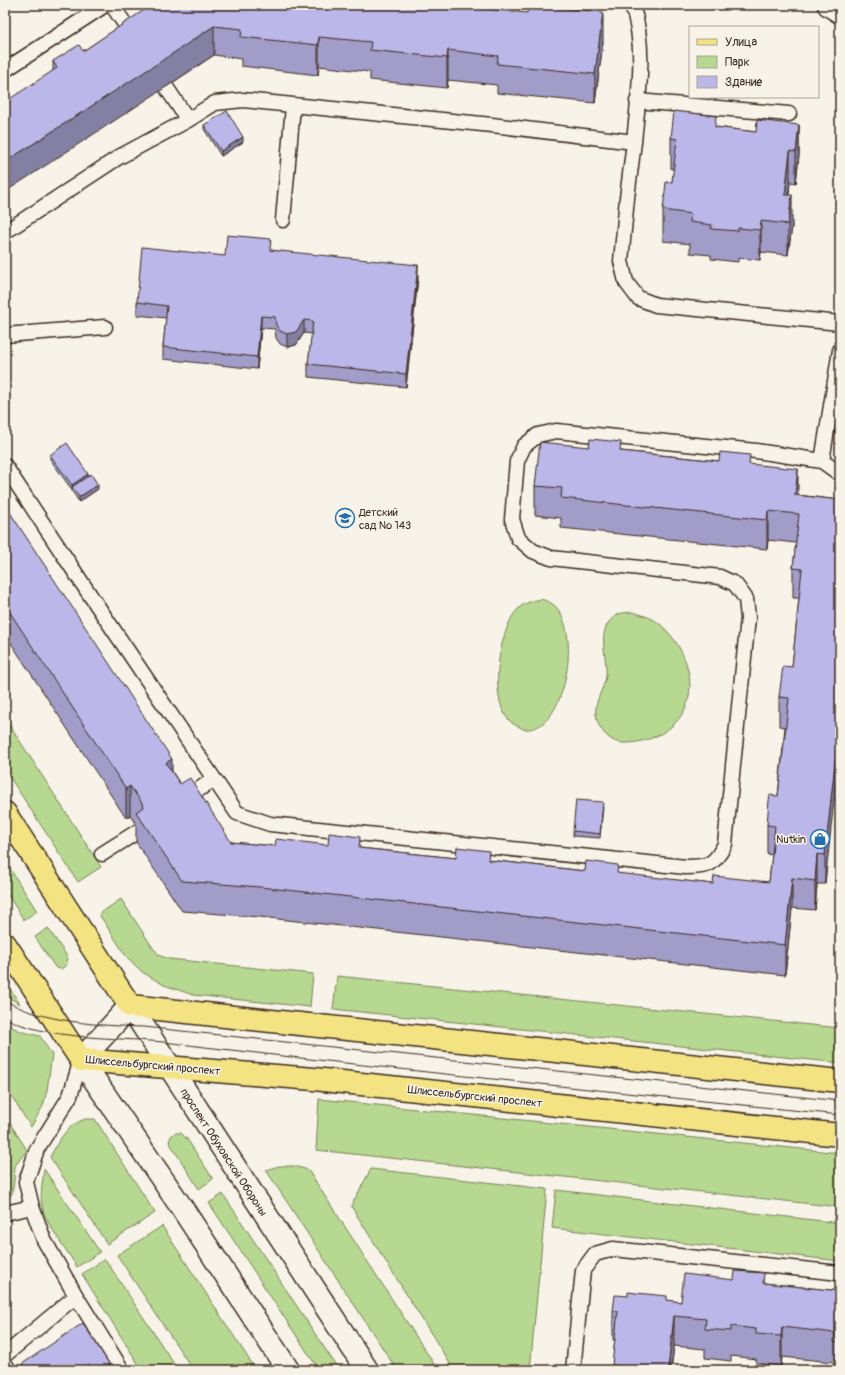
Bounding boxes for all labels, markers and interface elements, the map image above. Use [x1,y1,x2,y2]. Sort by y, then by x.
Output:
legend [689,26,819,98]
text: Улица [725,35,757,50]
text: Парк [725,55,750,70]
text: Здание [725,75,762,90]
place label: Детский сад № 143 [358,506,411,532]
school or university icon: Детский сад № 143 [334,507,356,529]
shop icon: Nutkin [809,828,831,850]
place label: Nutkin [776,833,806,846]
street label: Шлиссельбургский проспект [85,1053,221,1078]
street label: Шлиссельбургский проспект [407,1083,543,1110]
street label: проспект Обуховской Обороны [177,1086,270,1218]

